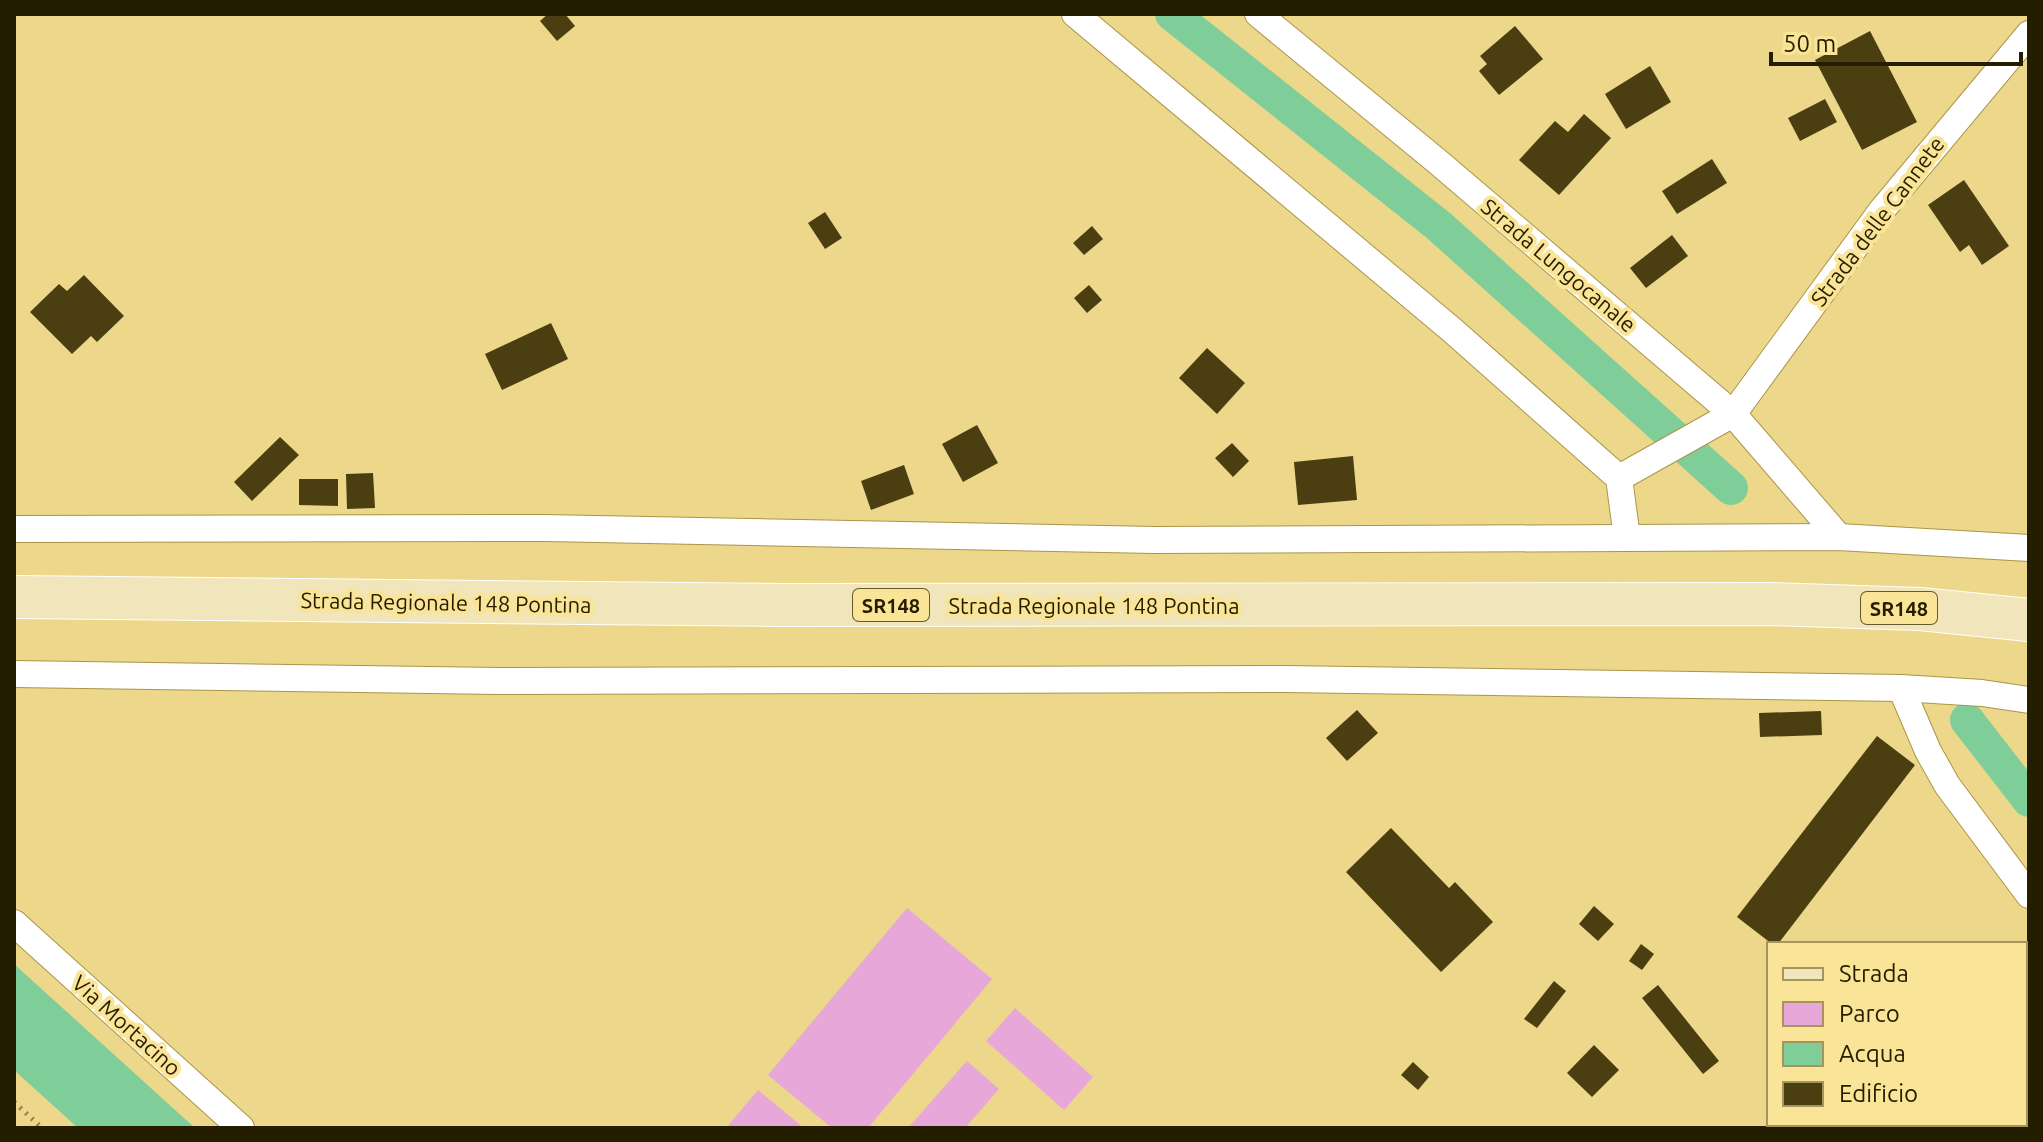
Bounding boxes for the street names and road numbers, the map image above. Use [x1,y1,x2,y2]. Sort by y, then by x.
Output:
street label: Strada delle Cannete [1805,131,1949,311]
street label: Strada Lungocanale [1477,193,1641,337]
street label: Strada Regionale 148 Pontina [300,587,592,617]
road number: SR148 [853,589,929,621]
road number: SR148 [1861,592,1937,624]
street label: Strada Regionale 148 Pontina [949,593,1239,618]
street label: Via Mortacino [67,970,187,1080]

